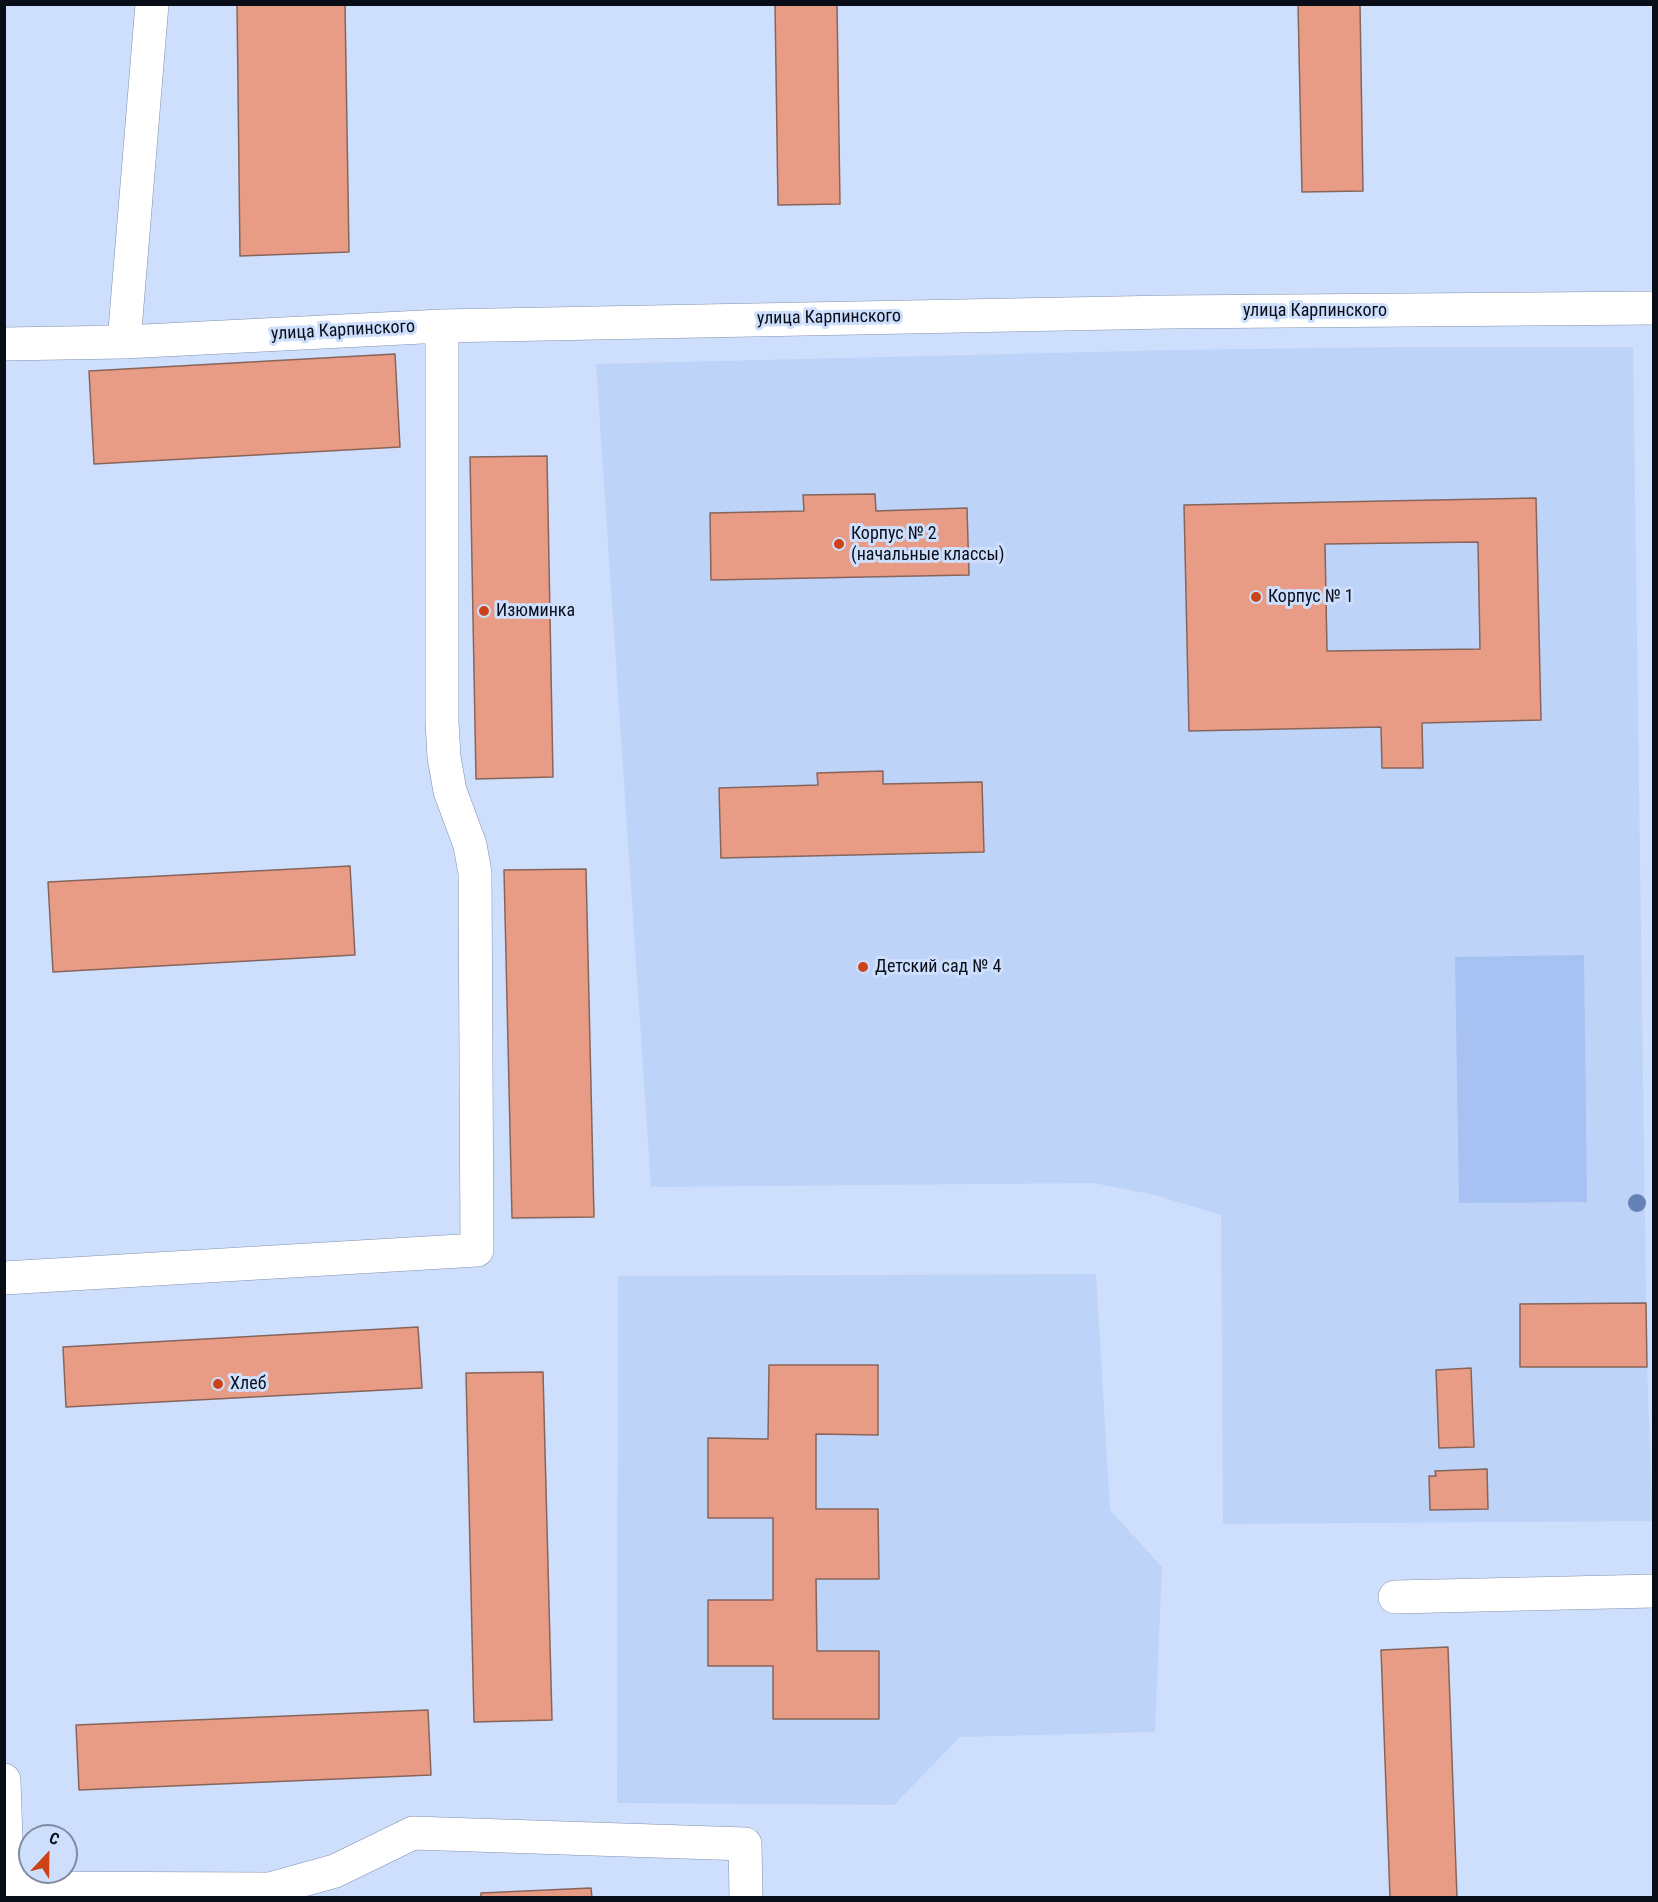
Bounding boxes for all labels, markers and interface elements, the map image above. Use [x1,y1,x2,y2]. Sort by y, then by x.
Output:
street label: улица Карпинского [1243,300,1387,322]
street label: улица Карпинского [757,306,901,330]
street label: улица Карпинского [270,316,416,346]
place label: Корпус № 2 (начальные классы) [851,523,1005,566]
marker: Корпус № 2 (начальные классы) [832,537,846,551]
place label: Корпус № 1 [1268,586,1354,608]
marker: Корпус № 1 [1249,590,1263,604]
place label: Изюминка [496,600,575,622]
marker: Изюминка [477,604,491,618]
place label: Детский сад № 4 [875,956,1001,978]
marker: Детский сад № 4 [856,960,870,974]
place label: Хлеб [230,1373,266,1395]
marker: Хлеб [211,1377,225,1391]
north arrow [18,1824,78,1884]
text: С [46,1828,62,1849]

